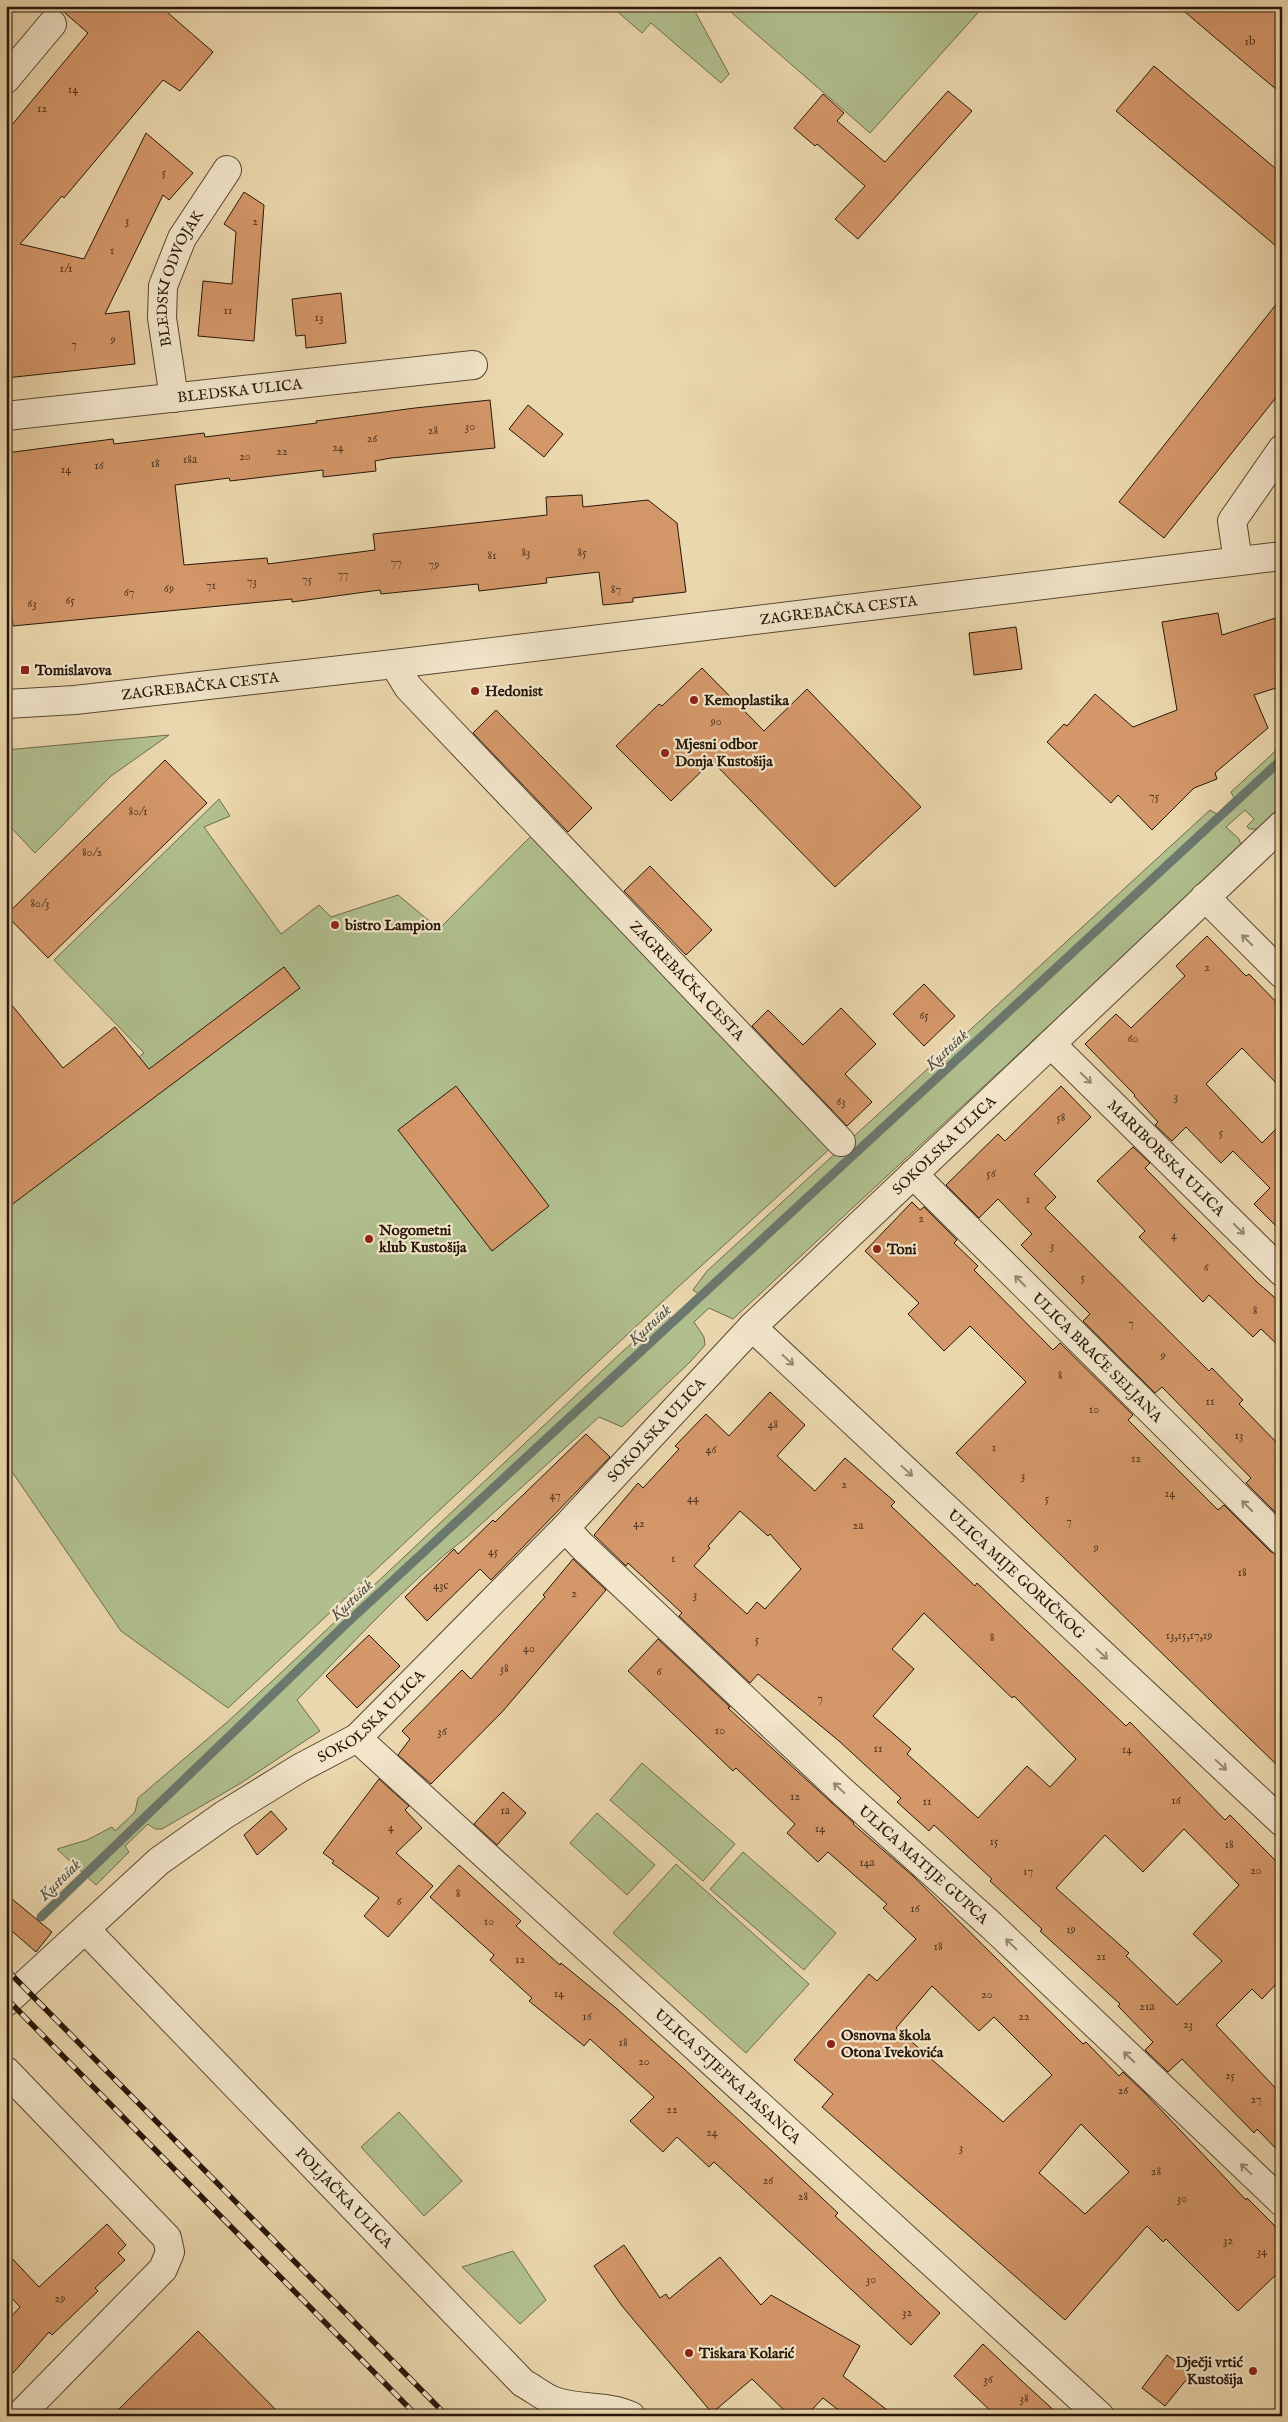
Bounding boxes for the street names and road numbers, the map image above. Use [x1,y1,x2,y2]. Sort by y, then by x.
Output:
street label: BLEDSKI ODVOJAK [153,207,208,348]
street label: BLEDSKA ULICA [176,375,304,407]
street label: ZAGREBAČKA CESTA [759,591,919,629]
street label: ZAGREBAČKA CESTA [120,668,281,705]
street label: ZAGREBAČKA CESTA [625,917,749,1045]
street label: SOKOLSKA ULICA [888,1091,1001,1199]
street label: MARIBORSKA ULICA [1103,1096,1229,1221]
street label: ULICA BRAĆE SELJANA [1028,1289,1167,1427]
street label: SOKOLSKA ULICA [603,1373,710,1487]
street label: ULICA MIJE GORIČKOG [943,1505,1089,1643]
street label: SOKOLSKA ULICA [314,1665,430,1767]
street label: ULICA MATIJE GUPCA [854,1802,993,1929]
street label: ULICA STJEPKA PASANCA [650,2005,805,2149]
street label: POLJAČKA ULICA [291,2144,397,2253]

